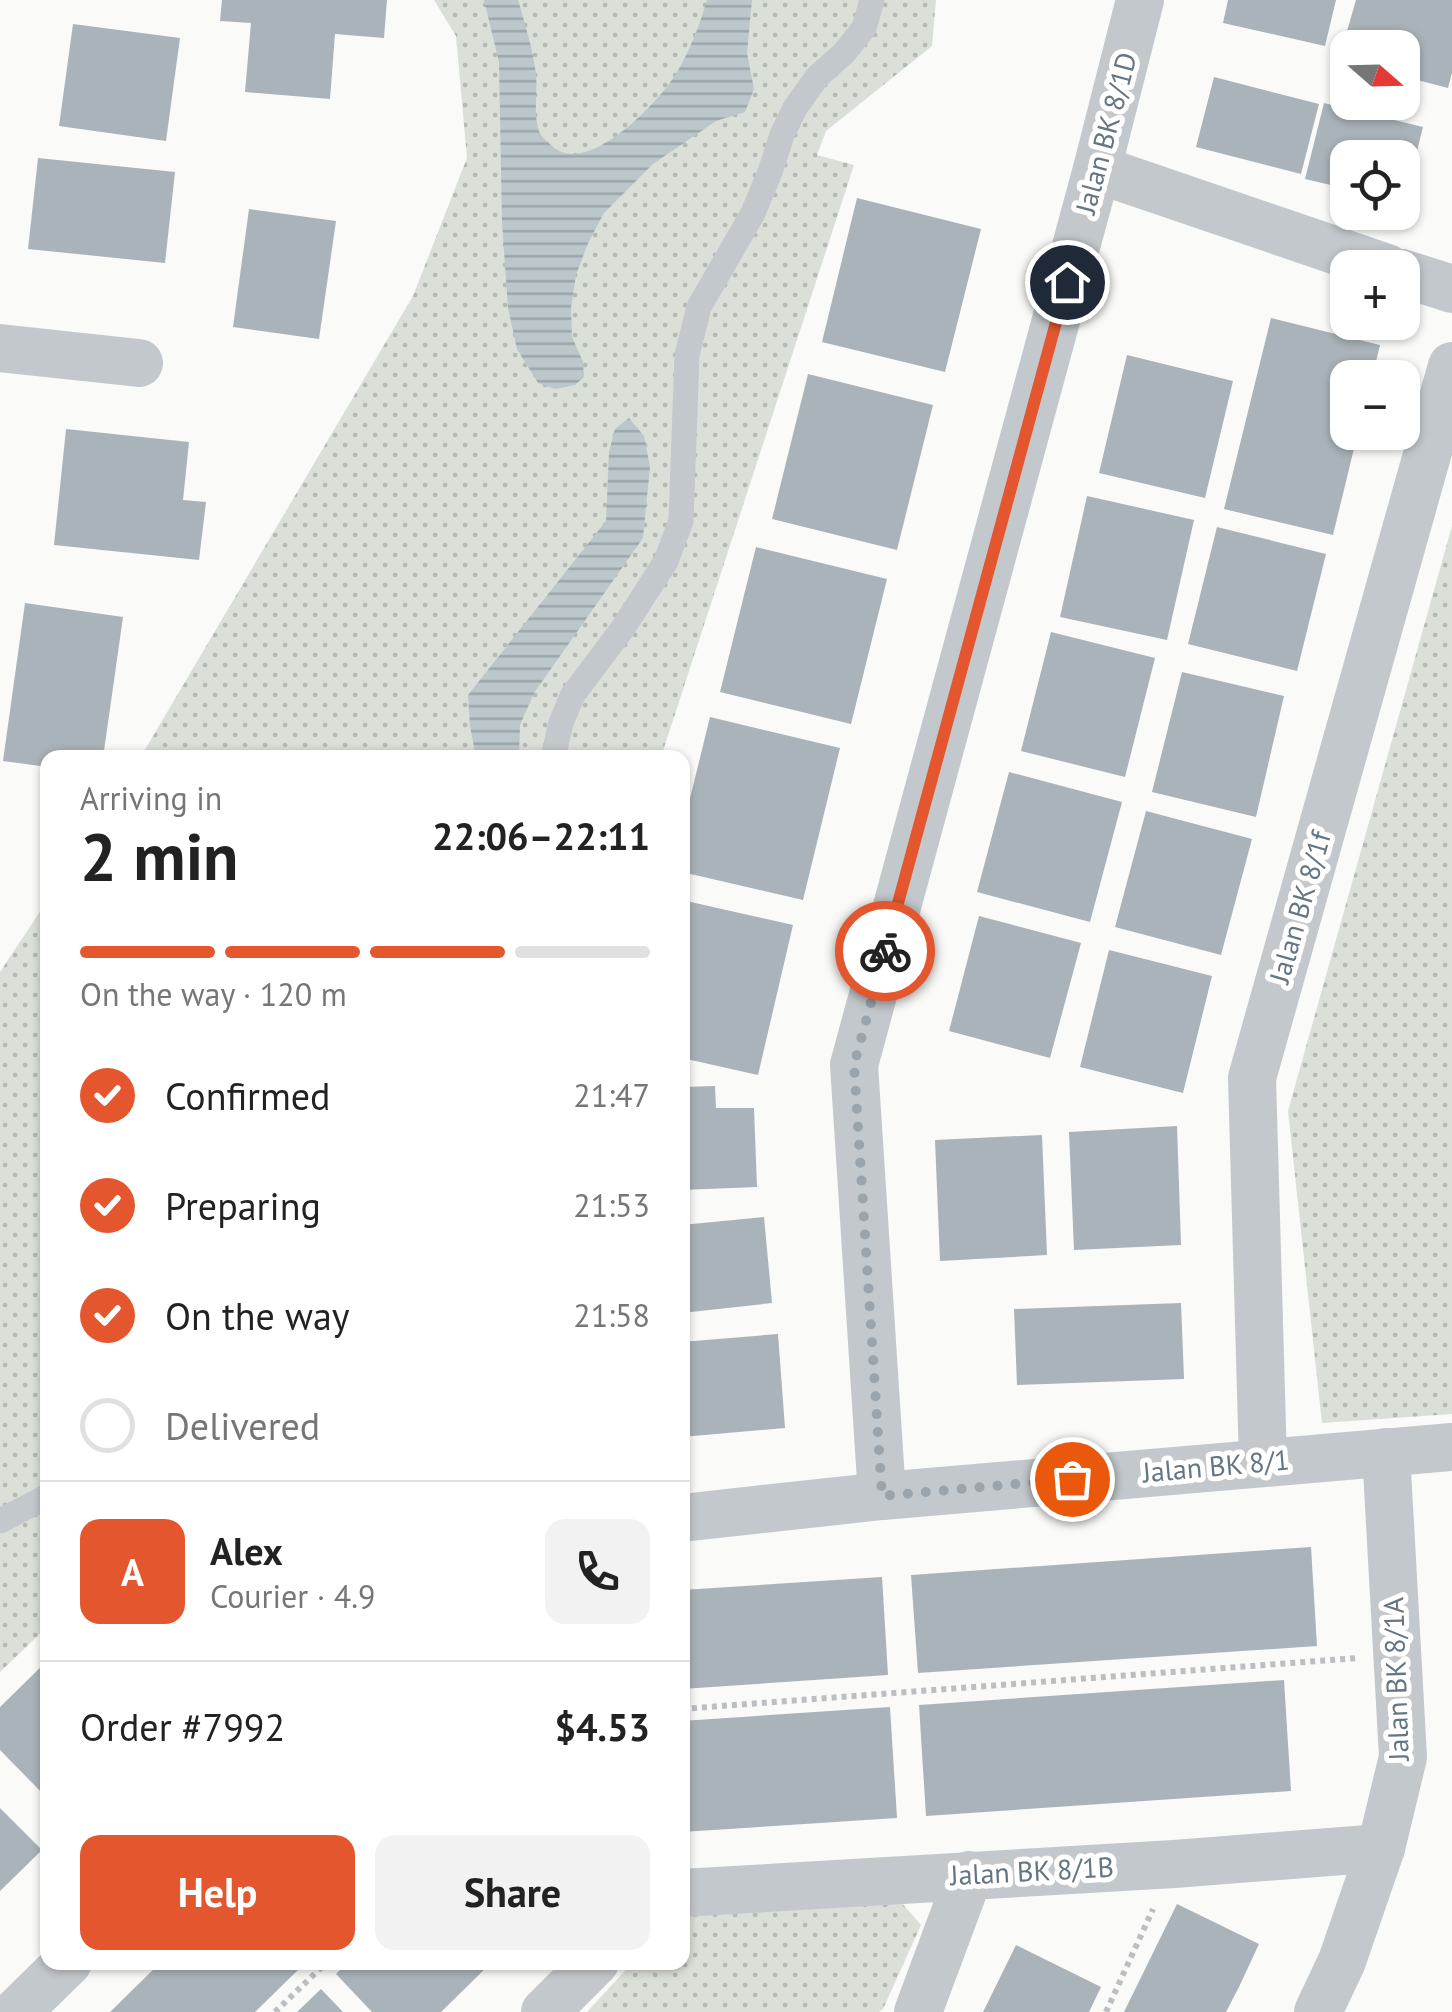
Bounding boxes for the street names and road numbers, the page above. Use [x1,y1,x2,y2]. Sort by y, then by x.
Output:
street label: Jalan BK 8/1D [1066,48,1145,219]
street label: Jalan BK 8/1f [1260,826,1339,988]
street label: Jalan BK 8/1 [1140,1441,1291,1490]
street label: Jalan BK 8/1A [1374,1596,1417,1763]
street label: Jalan BK 8/1B [948,1848,1115,1893]

